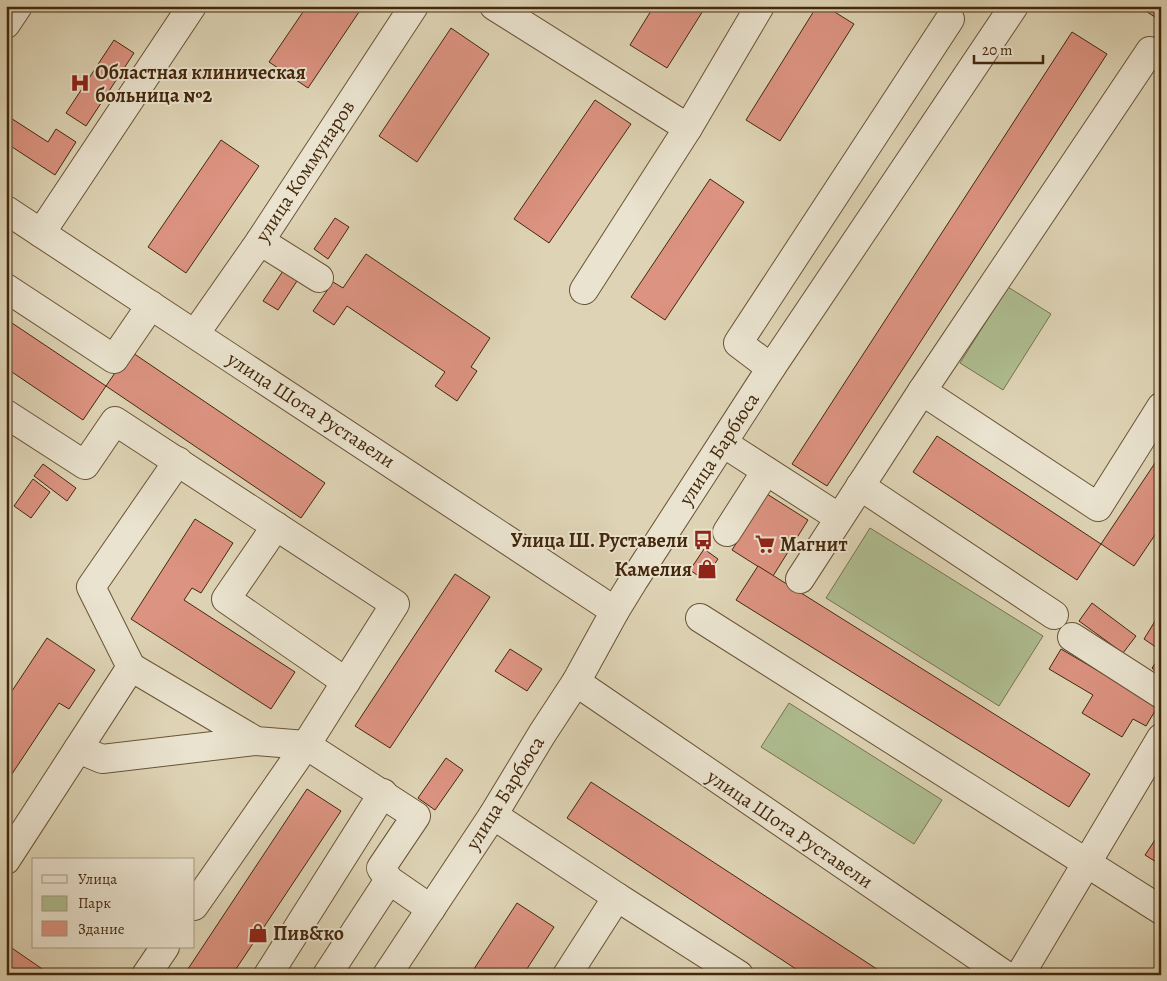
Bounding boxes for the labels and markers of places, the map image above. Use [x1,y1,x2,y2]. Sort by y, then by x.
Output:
place label: Областная клиническая больница №2 [95,59,306,109]
hospital icon: Областная клиническая больница №2 [69,72,91,94]
place label: Улица Ш. Руставели [511,527,688,554]
bus stop icon: Улица Ш. Руставели [692,529,714,551]
place label: Магнит [780,531,848,558]
supermarket icon: Магнит [754,533,776,555]
place label: Камелия [614,556,692,583]
shop icon: Камелия [696,558,718,580]
place label: Пив&ко [273,920,344,947]
shop icon: Пив&ко [247,922,269,944]

